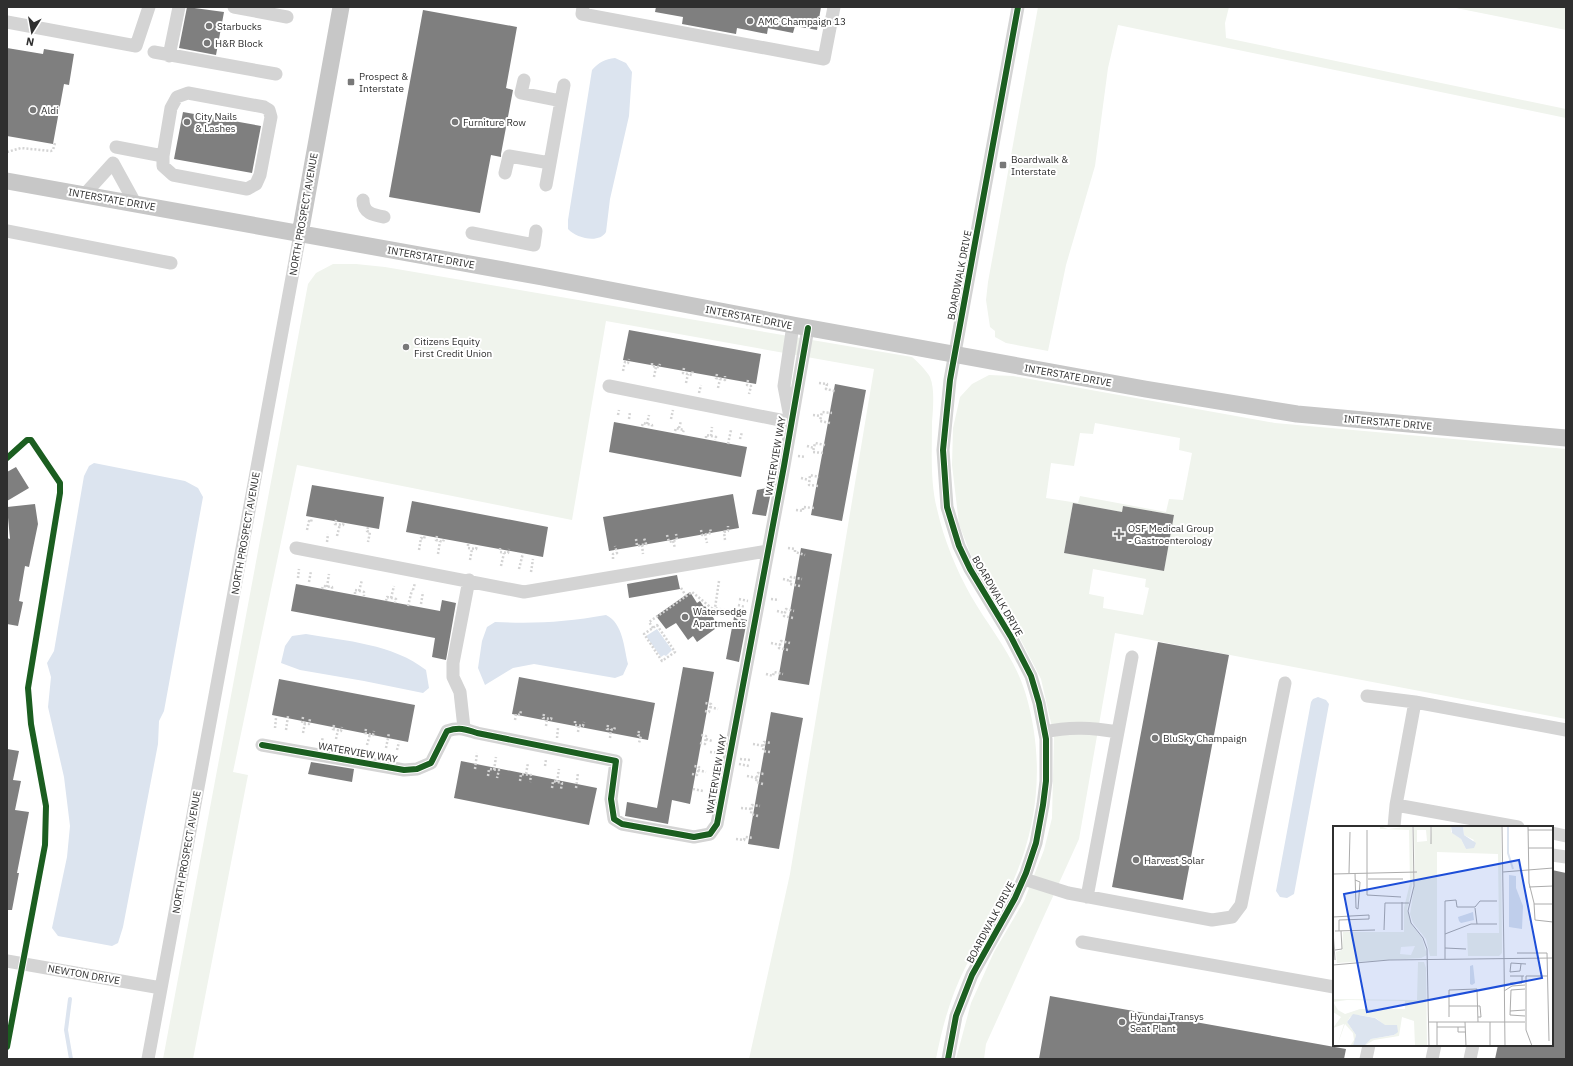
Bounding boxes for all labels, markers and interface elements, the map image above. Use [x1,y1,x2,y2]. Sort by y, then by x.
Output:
north arrow [12,12,52,52]
place label: AMC Champaign 13 [758,15,846,28]
marker: AMC Champaign 13 [745,16,755,26]
place label: Starbucks [217,20,262,33]
marker: Starbucks [204,21,214,31]
text: N [25,34,35,49]
place label: H&R Block [215,37,264,50]
marker: H&R Block [202,38,212,48]
place label: Prospect & Interstate [359,70,408,95]
marker: Prospect & Interstate [346,77,356,87]
place label: Aldi [41,104,58,117]
marker: Aldi [28,105,38,115]
place label: City Nails & Lashes [195,110,237,135]
place label: Furniture Row [463,116,526,129]
marker: City Nails & Lashes [182,117,192,127]
marker: Furniture Row [450,117,460,127]
street label: NORTH PROSPECT AVENUE [286,151,321,277]
place label: Boardwalk & Interstate [1011,153,1068,178]
marker: Boardwalk & Interstate [998,160,1008,170]
street label: INTERSTATE DRIVE [67,185,157,214]
street label: BOARDWALK DRIVE [944,229,975,321]
street label: INTERSTATE DRIVE [386,243,476,272]
street label: INTERSTATE DRIVE [704,303,794,332]
place label: Citizens Equity First Credit Union [414,335,492,360]
marker: Citizens Equity First Credit Union [401,342,411,352]
street label: INTERSTATE DRIVE [1023,361,1113,390]
street label: INTERSTATE DRIVE [1343,412,1433,433]
street label: WATERVIEW WAY [762,415,789,497]
street label: NORTH PROSPECT AVENUE [228,470,263,596]
place label: OSF Medical Group - Gastroenterology [1128,522,1214,547]
marker: OSF Medical Group - Gastroenterology [1113,528,1125,540]
street label: BOARDWALK DRIVE [969,554,1026,639]
place label: Watersedge Apartments [693,605,747,630]
marker: Watersedge Apartments [680,612,690,622]
place label: BluSky Champaign [1163,732,1247,745]
street label: WATERVIEW WAY [703,733,730,815]
marker: BluSky Champaign [1150,733,1160,743]
street label: WATERVIEW WAY [317,739,399,766]
street label: NORTH PROSPECT AVENUE [169,789,204,915]
inset map [1333,826,1553,1046]
place label: Harvest Solar [1144,854,1205,867]
marker: Harvest Solar [1131,855,1141,865]
street label: BOARDWALK DRIVE [963,879,1018,965]
street label: NEWTON DRIVE [47,962,121,987]
place label: Hyundai Transys Seat Plant [1130,1010,1204,1035]
marker: Hyundai Transys Seat Plant [1117,1017,1127,1027]

